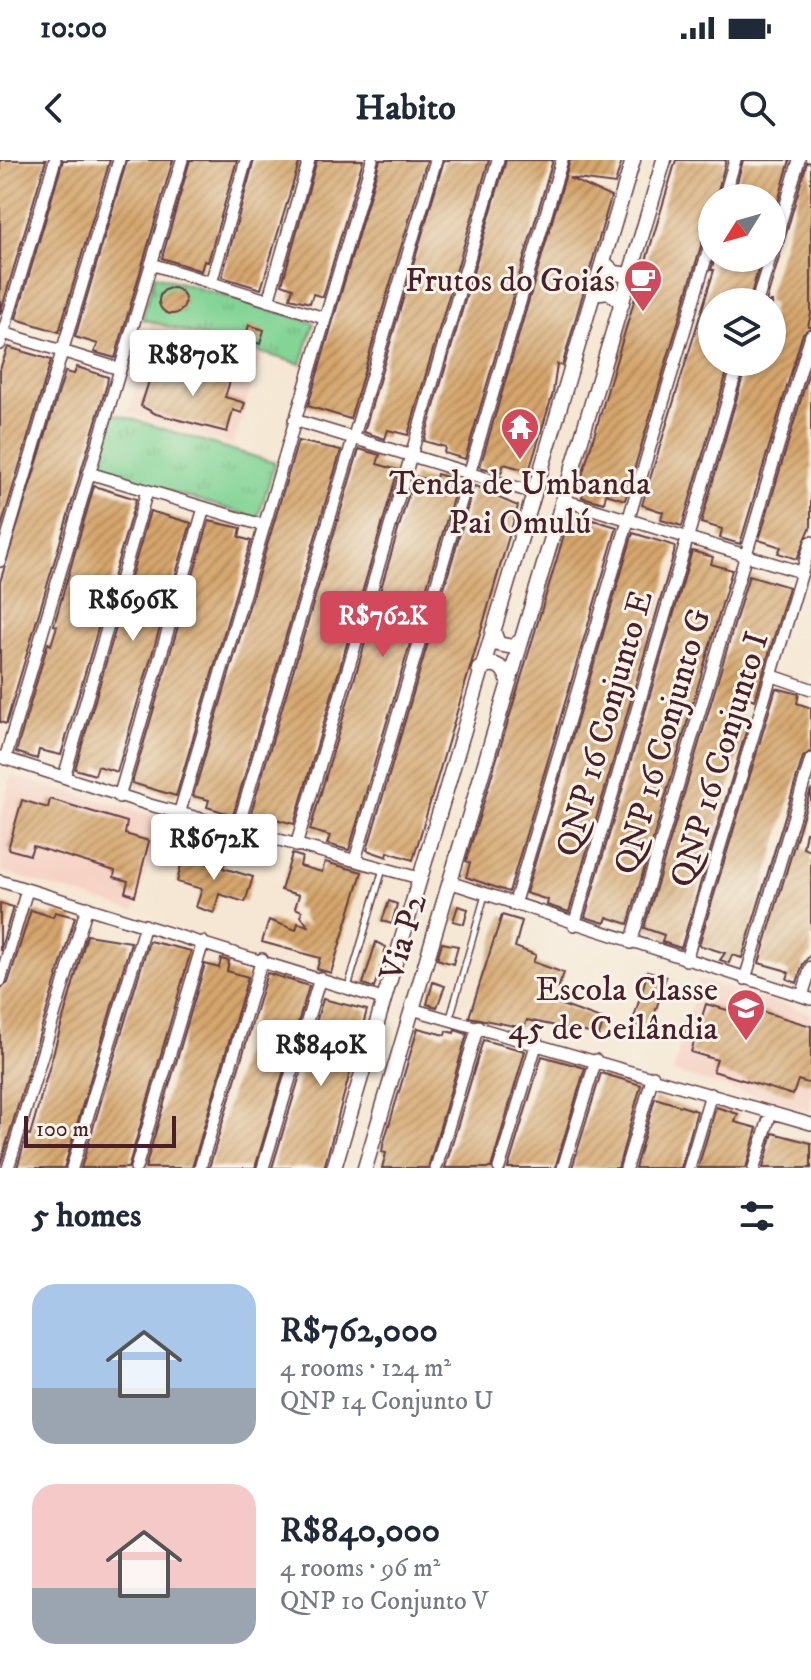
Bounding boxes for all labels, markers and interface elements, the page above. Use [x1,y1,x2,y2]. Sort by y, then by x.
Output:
text: 10:00 [40,10,107,47]
icon: back [32,86,76,130]
text: Habito [355,86,456,131]
icon: search [735,86,779,130]
north arrow [698,184,786,272]
map controls [698,184,786,376]
cafe icon: Frutos do Goiás [622,258,664,313]
place label: Frutos do Goiás [405,260,615,302]
button: layers [698,288,786,376]
pin: R$870K [128,330,258,398]
text: R$870K [148,339,238,372]
temple icon: Tenda de Umbanda Pai Omulú [499,406,541,461]
place label: Tenda de Umbanda Pai Omulú [389,463,651,544]
pin: R$696K [68,575,198,643]
text: R$696K [88,584,178,617]
street label: QNP 16 Conjunto E [547,586,663,861]
pin: R$762K [318,591,448,659]
text: R$762K [338,600,428,633]
street label: QNP 16 Conjunto G [605,604,721,879]
street label: QNP 16 Conjunto I [661,627,779,892]
pin: R$672K [149,814,279,882]
text: R$672K [169,823,259,856]
street label: Via P2 [371,889,437,987]
place label: Escola Classe 45 de Ceilândia [508,969,719,1050]
school or university icon: Escola Classe 45 de Ceilândia [725,987,767,1042]
pin: R$840K [256,1020,386,1088]
text: R$840K [275,1029,367,1062]
scale bar [24,1112,176,1148]
text: 100 m [36,1116,89,1143]
icon: filters [735,1194,779,1238]
text: 5 homes [32,1195,141,1237]
text: R$762,000 [280,1310,438,1352]
icon: home [96,1316,192,1412]
text: 4 rooms · 124 m² [280,1352,451,1385]
text: QNP 14 Conjunto U [280,1385,494,1418]
text: R$840,000 [280,1510,440,1552]
icon: home [96,1516,192,1612]
text: 4 rooms · 96 m² [280,1552,440,1585]
text: QNP 10 Conjunto V [280,1585,489,1618]

